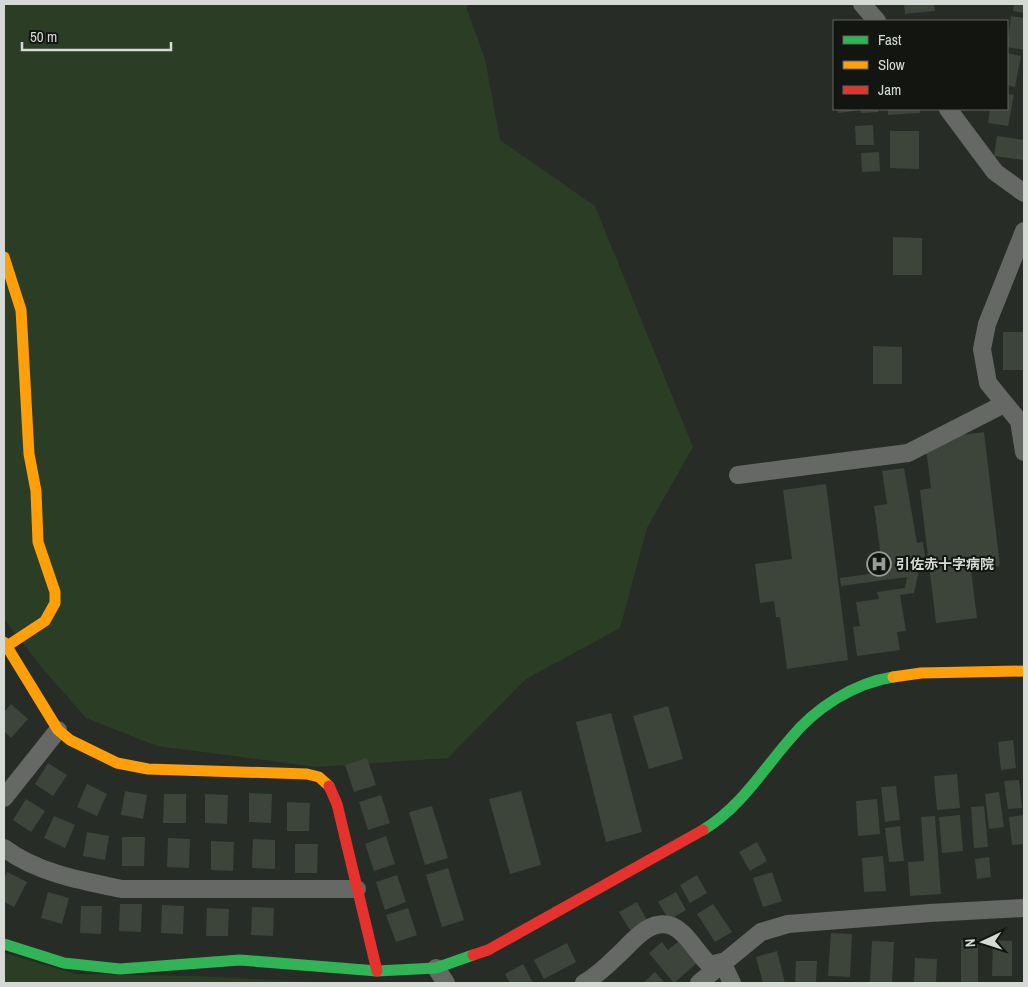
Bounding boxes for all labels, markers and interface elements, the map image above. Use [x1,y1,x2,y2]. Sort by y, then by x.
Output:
scale bar [22,20,171,52]
legend [833,20,1008,110]
text: 50 m [30,26,57,47]
text: Fast [878,29,902,50]
text: Slow [878,54,905,75]
text: Jam [878,79,901,100]
hospital icon: 引佐赤十字病院 [866,551,892,577]
place label: 引佐赤十字病院 [896,555,994,573]
north arrow [958,917,1008,967]
text: N [961,938,979,948]

